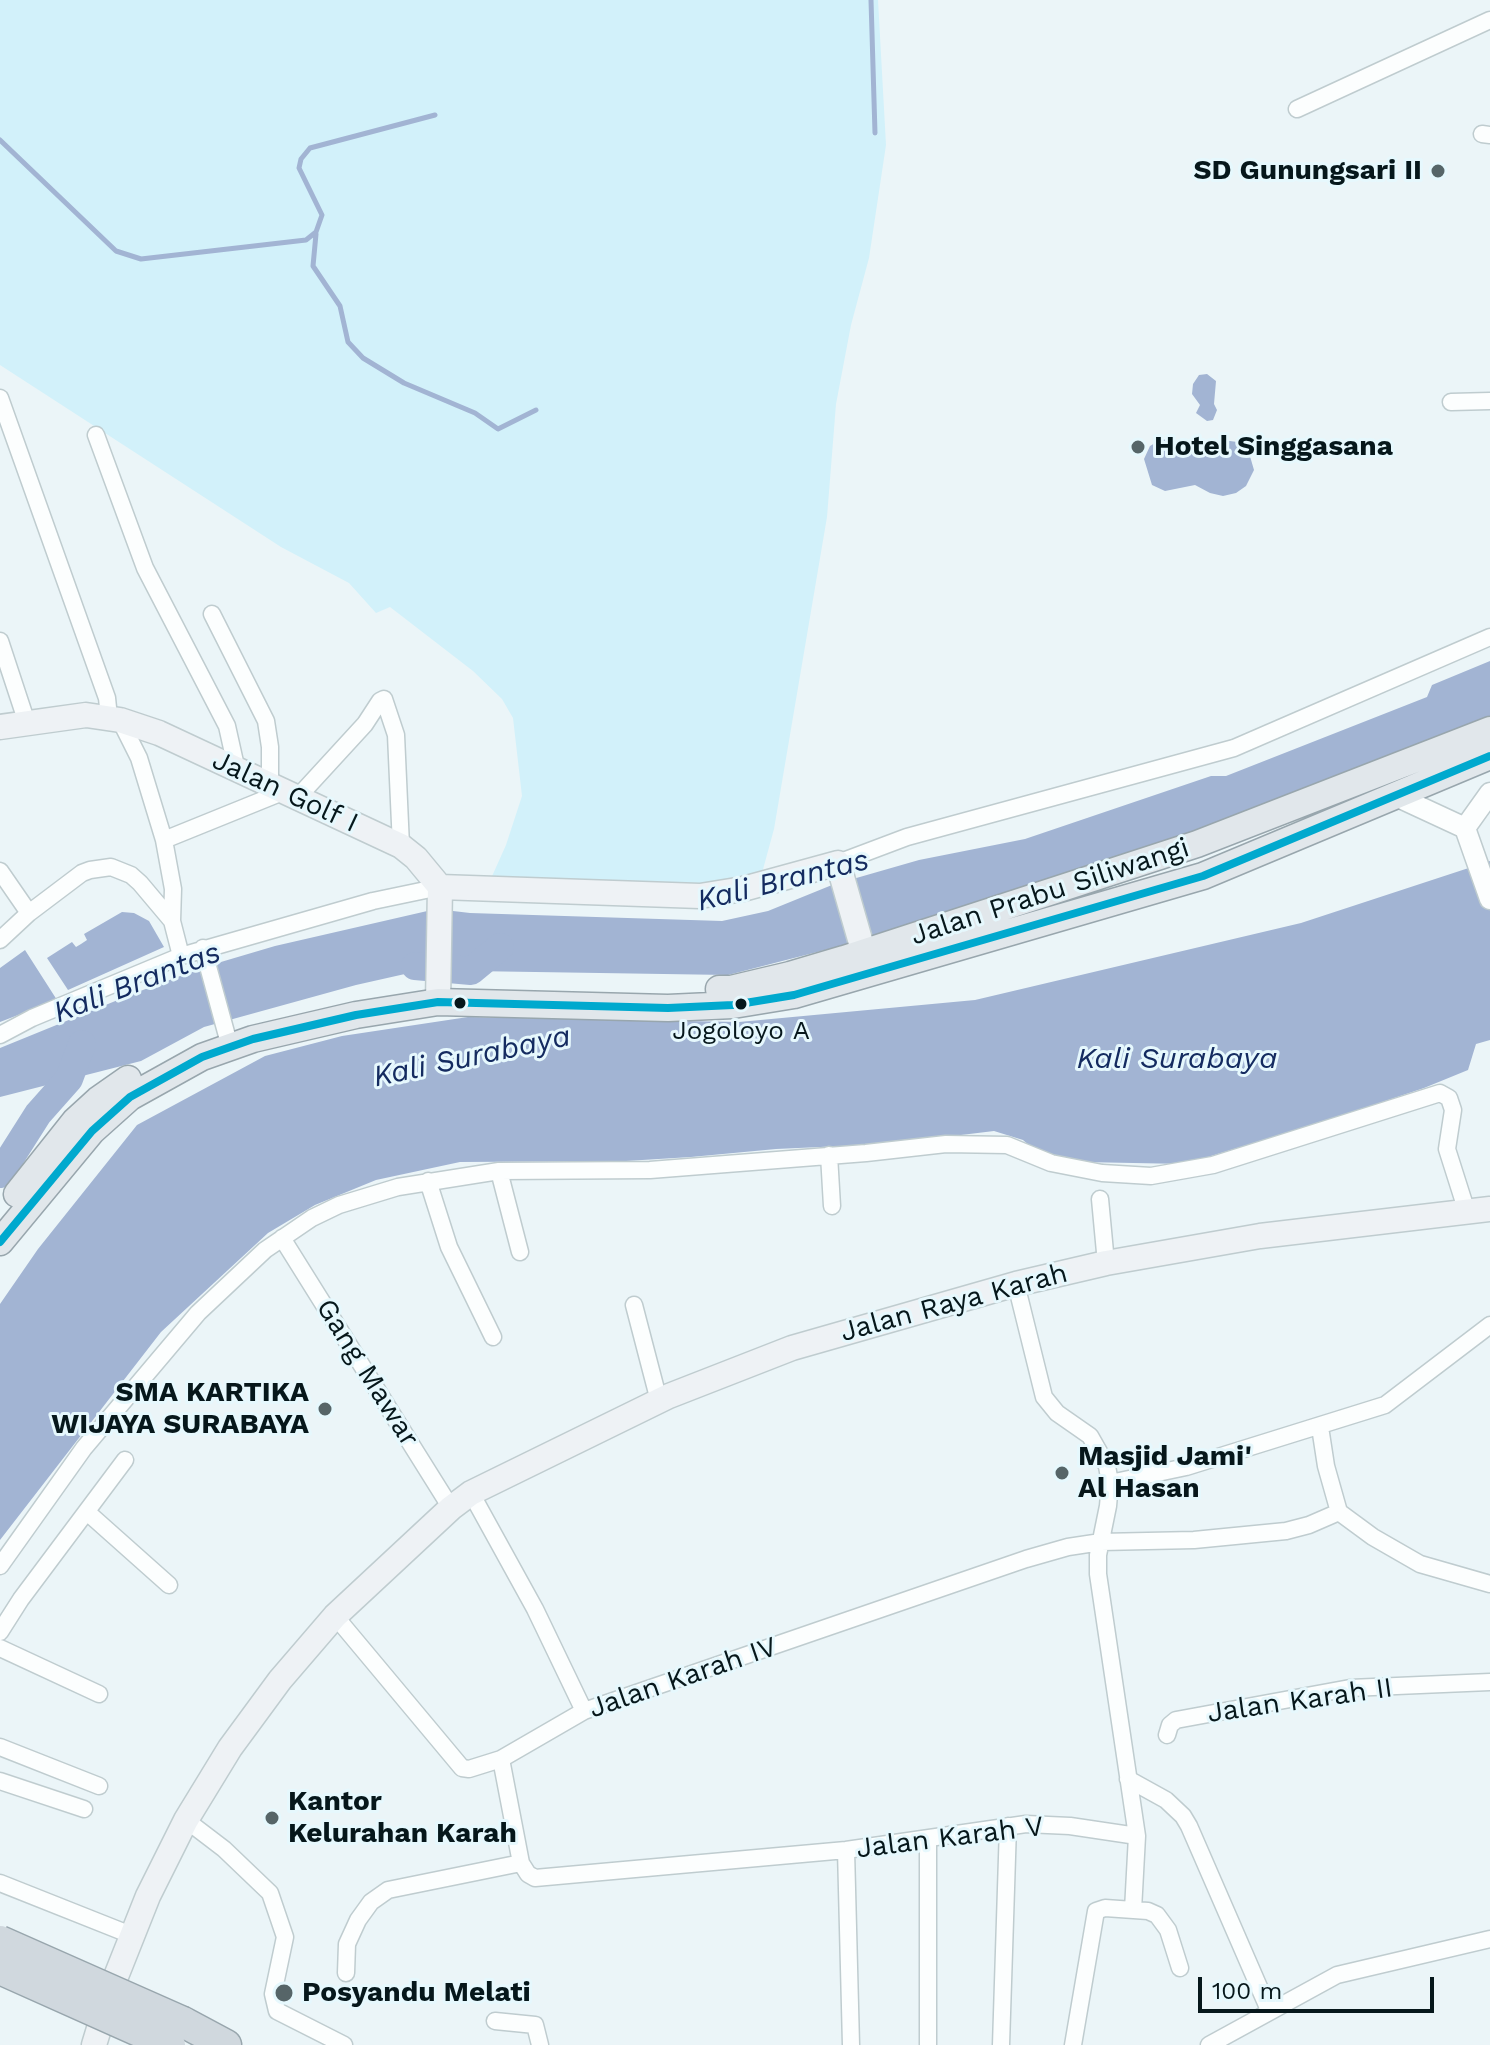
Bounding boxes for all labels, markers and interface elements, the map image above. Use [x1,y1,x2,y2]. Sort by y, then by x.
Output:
place label: SD Gunungsari II [1193,154,1422,188]
marker: SD Gunungsari II [1429,162,1447,180]
place label: Hotel Singgasana [1154,430,1393,464]
marker: Hotel Singgasana [1129,438,1147,456]
street label: Jalan Golf I [207,744,363,840]
street label: Jalan Prabu Siliwangi [907,831,1193,953]
water label: Kali Brantas [693,842,873,920]
water label: Kali Brantas [48,935,226,1031]
unlabelled marker [452,995,468,1011]
marker: Jogoloyo A [733,996,749,1012]
place label: Jogoloyo A [672,1015,810,1047]
water label: Kali Surabaya [370,1018,574,1096]
water label: Kali Surabaya [1077,1041,1277,1077]
street label: Jalan Raya Karah [837,1257,1071,1349]
street label: Gang Mawar [308,1293,426,1453]
place label: SMA KARTIKA WIJAYA SURABAYA [51,1376,309,1442]
marker: SMA KARTIKA WIJAYA SURABAYA [316,1400,334,1418]
place label: Masjid Jami' Al Hasan [1078,1440,1252,1506]
marker: Masjid Jami' Al Hasan [1053,1464,1071,1482]
street label: Jalan Karah IV [585,1630,781,1726]
street label: Jalan Karah II [1205,1671,1395,1731]
place label: Kantor Kelurahan Karah [288,1785,517,1851]
marker: Kantor Kelurahan Karah [263,1809,281,1827]
street label: Jalan Karah V [855,1810,1045,1866]
scale bar [1202,1961,1438,2011]
place label: Posyandu Melati [302,1976,531,2010]
text: 100 m [1212,1977,1282,2005]
marker: Posyandu Melati [273,1982,295,2004]

